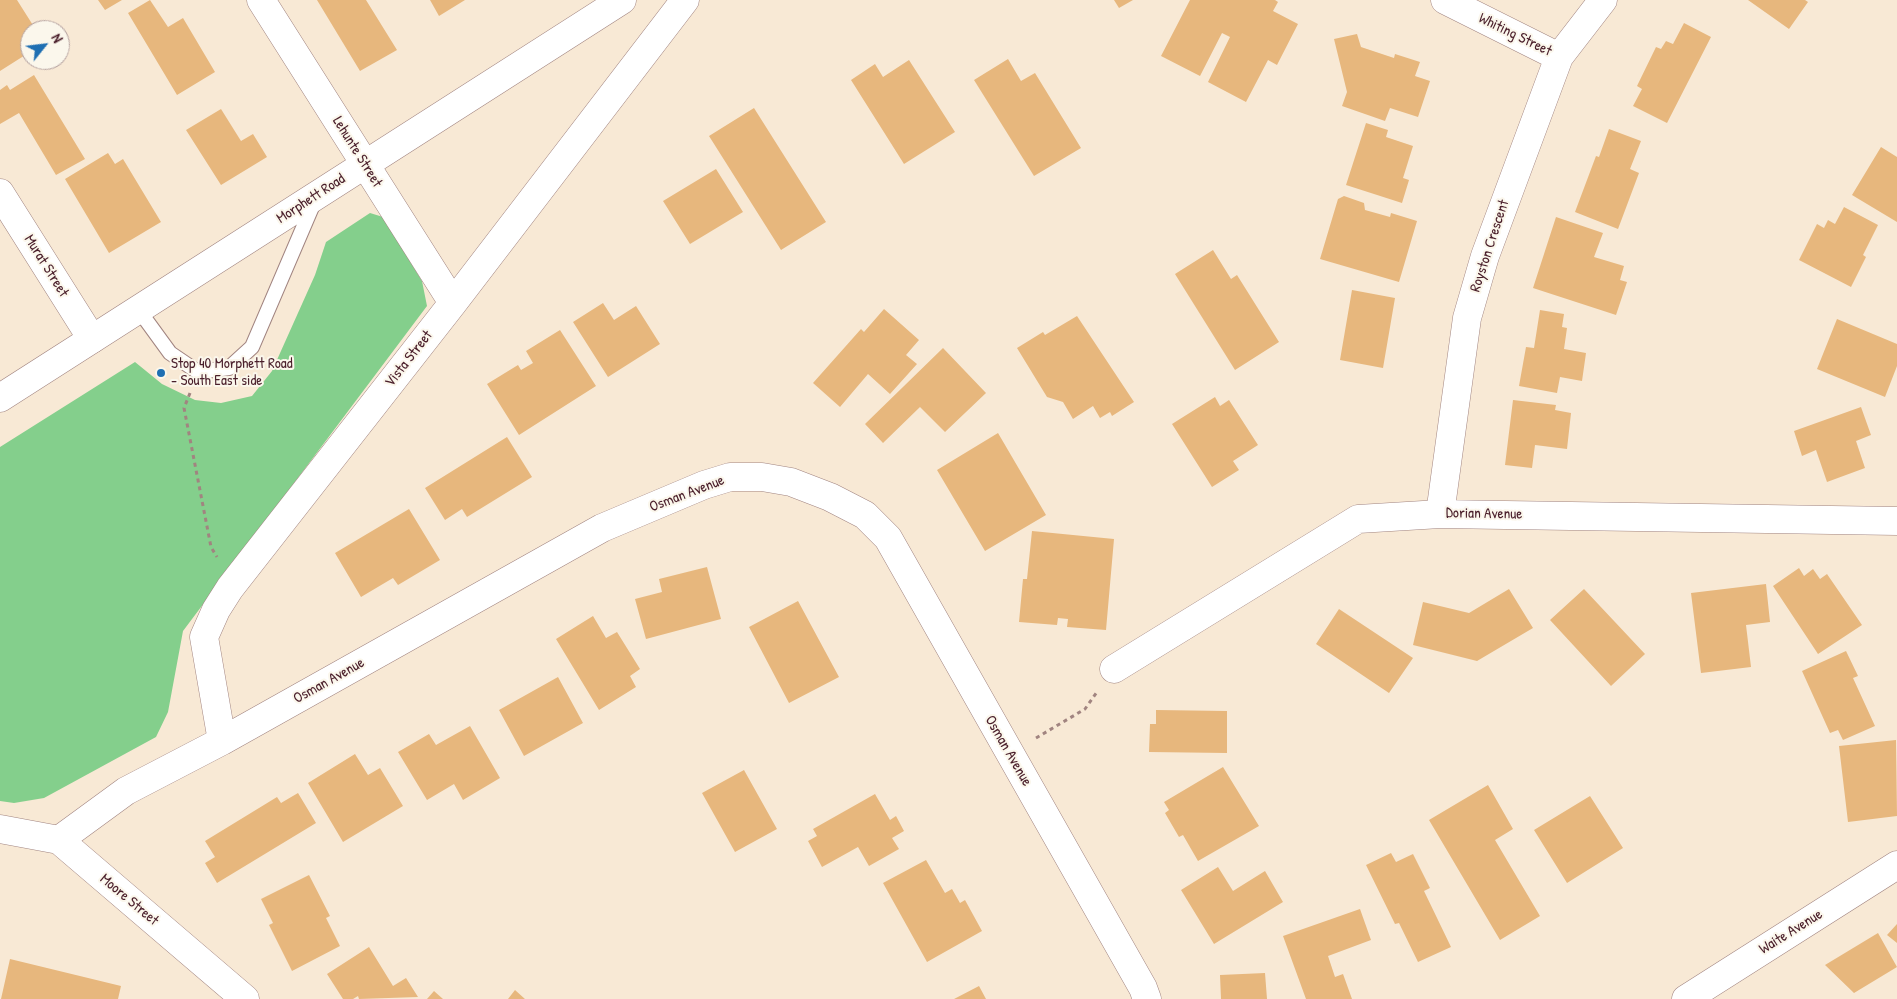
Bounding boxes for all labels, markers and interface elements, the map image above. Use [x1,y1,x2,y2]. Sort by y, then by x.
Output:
street label: Whiting Street [1475,10,1555,60]
north arrow [20,20,70,70]
text: N [48,30,68,46]
street label: Lehunte Street [328,113,386,191]
street label: Morphett Road [273,170,349,228]
street label: Royston Crescent [1467,198,1513,294]
street label: Murat Street [20,232,72,300]
street label: Vista Street [381,327,437,391]
place label: Stop 40 Morphett Road - South East side [171,355,293,390]
marker: Stop 40 Morphett Road - South East side [155,367,167,379]
street label: Osman Avenue [647,472,727,516]
street label: Dorian Avenue [1446,504,1522,524]
street label: Osman Avenue [290,654,368,708]
street label: Osman Avenue [981,713,1035,789]
street label: Moore Street [96,870,162,930]
street label: Waite Avenue [1756,906,1826,958]

